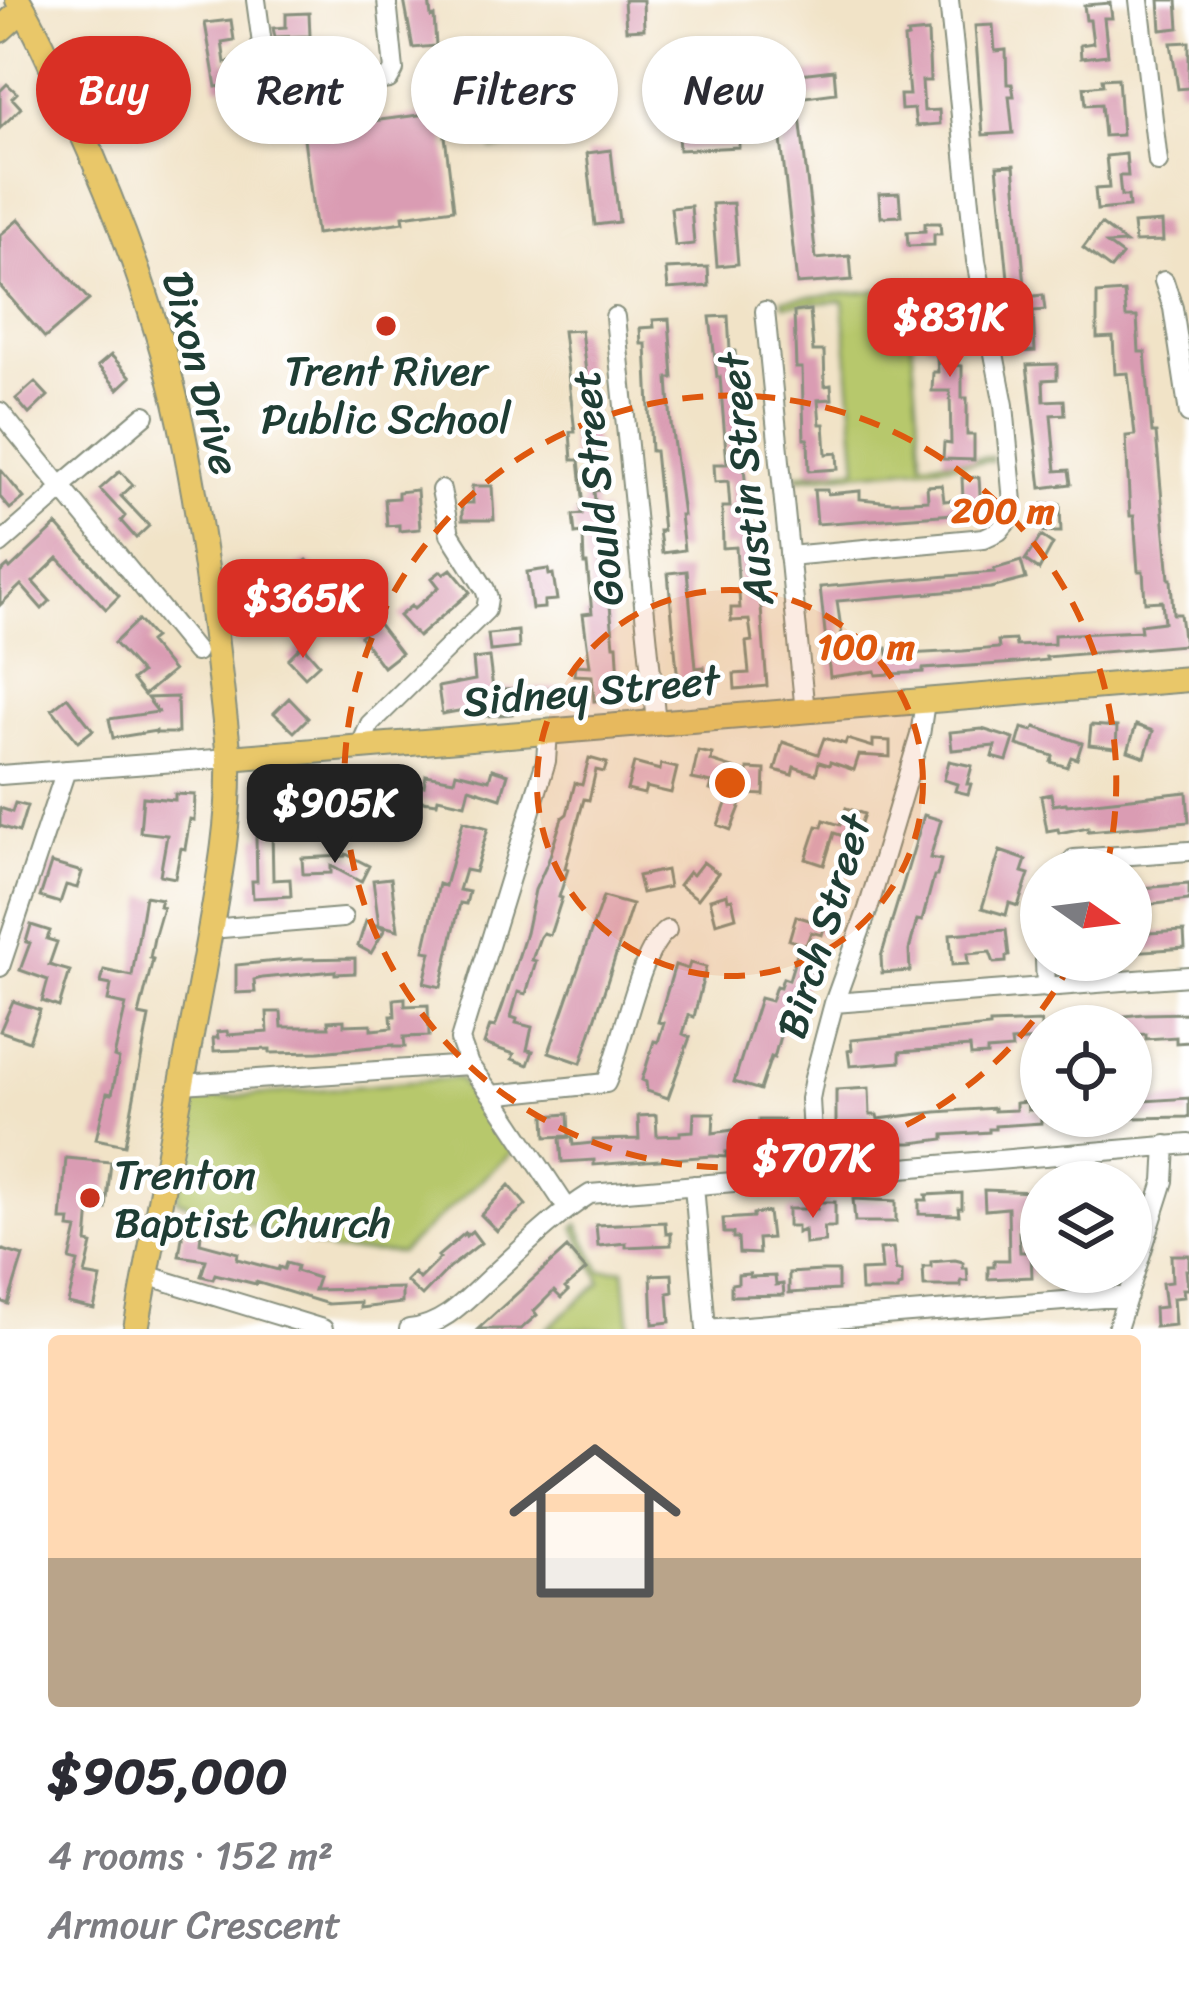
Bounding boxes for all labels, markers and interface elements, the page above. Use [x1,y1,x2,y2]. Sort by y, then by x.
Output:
chip: Buy [36,36,191,144]
chip: Rent [215,36,387,144]
chip: Filters [411,36,618,144]
chip: New [642,36,806,144]
street label: Dixon Drive [140,263,262,483]
pin: $831K [866,278,1034,380]
text: $831K [894,282,1006,351]
marker: Trent River Public School [373,313,399,339]
place label: Trent River Public School [261,334,512,456]
street label: Austin Street [696,347,796,610]
street label: Gould Street [548,366,646,610]
text: 200 m [951,479,1055,543]
pin: $365K [219,559,387,661]
text: $365K [244,563,362,632]
text: 100 m [817,615,915,679]
street label: Sidney Street [460,643,725,739]
centre of rings [709,762,751,804]
pin: $905K [251,764,419,866]
text: $905K [274,768,396,837]
street label: Birch Street [755,803,894,1048]
north arrow [1020,849,1152,981]
map controls [1020,849,1152,1293]
button: locate [1020,1005,1152,1137]
pin: $707K [729,1119,897,1221]
text: $707K [753,1123,873,1192]
place label: Trenton Baptist Church [114,1138,391,1260]
button: layers [1020,1161,1152,1293]
marker: Trenton Baptist Church [77,1185,103,1211]
icon: home [487,1413,703,1629]
text: $905,000 [48,1731,287,1821]
text: 4 rooms · 152 m² [48,1821,333,1890]
text: Armour Crescent [48,1890,341,1959]

